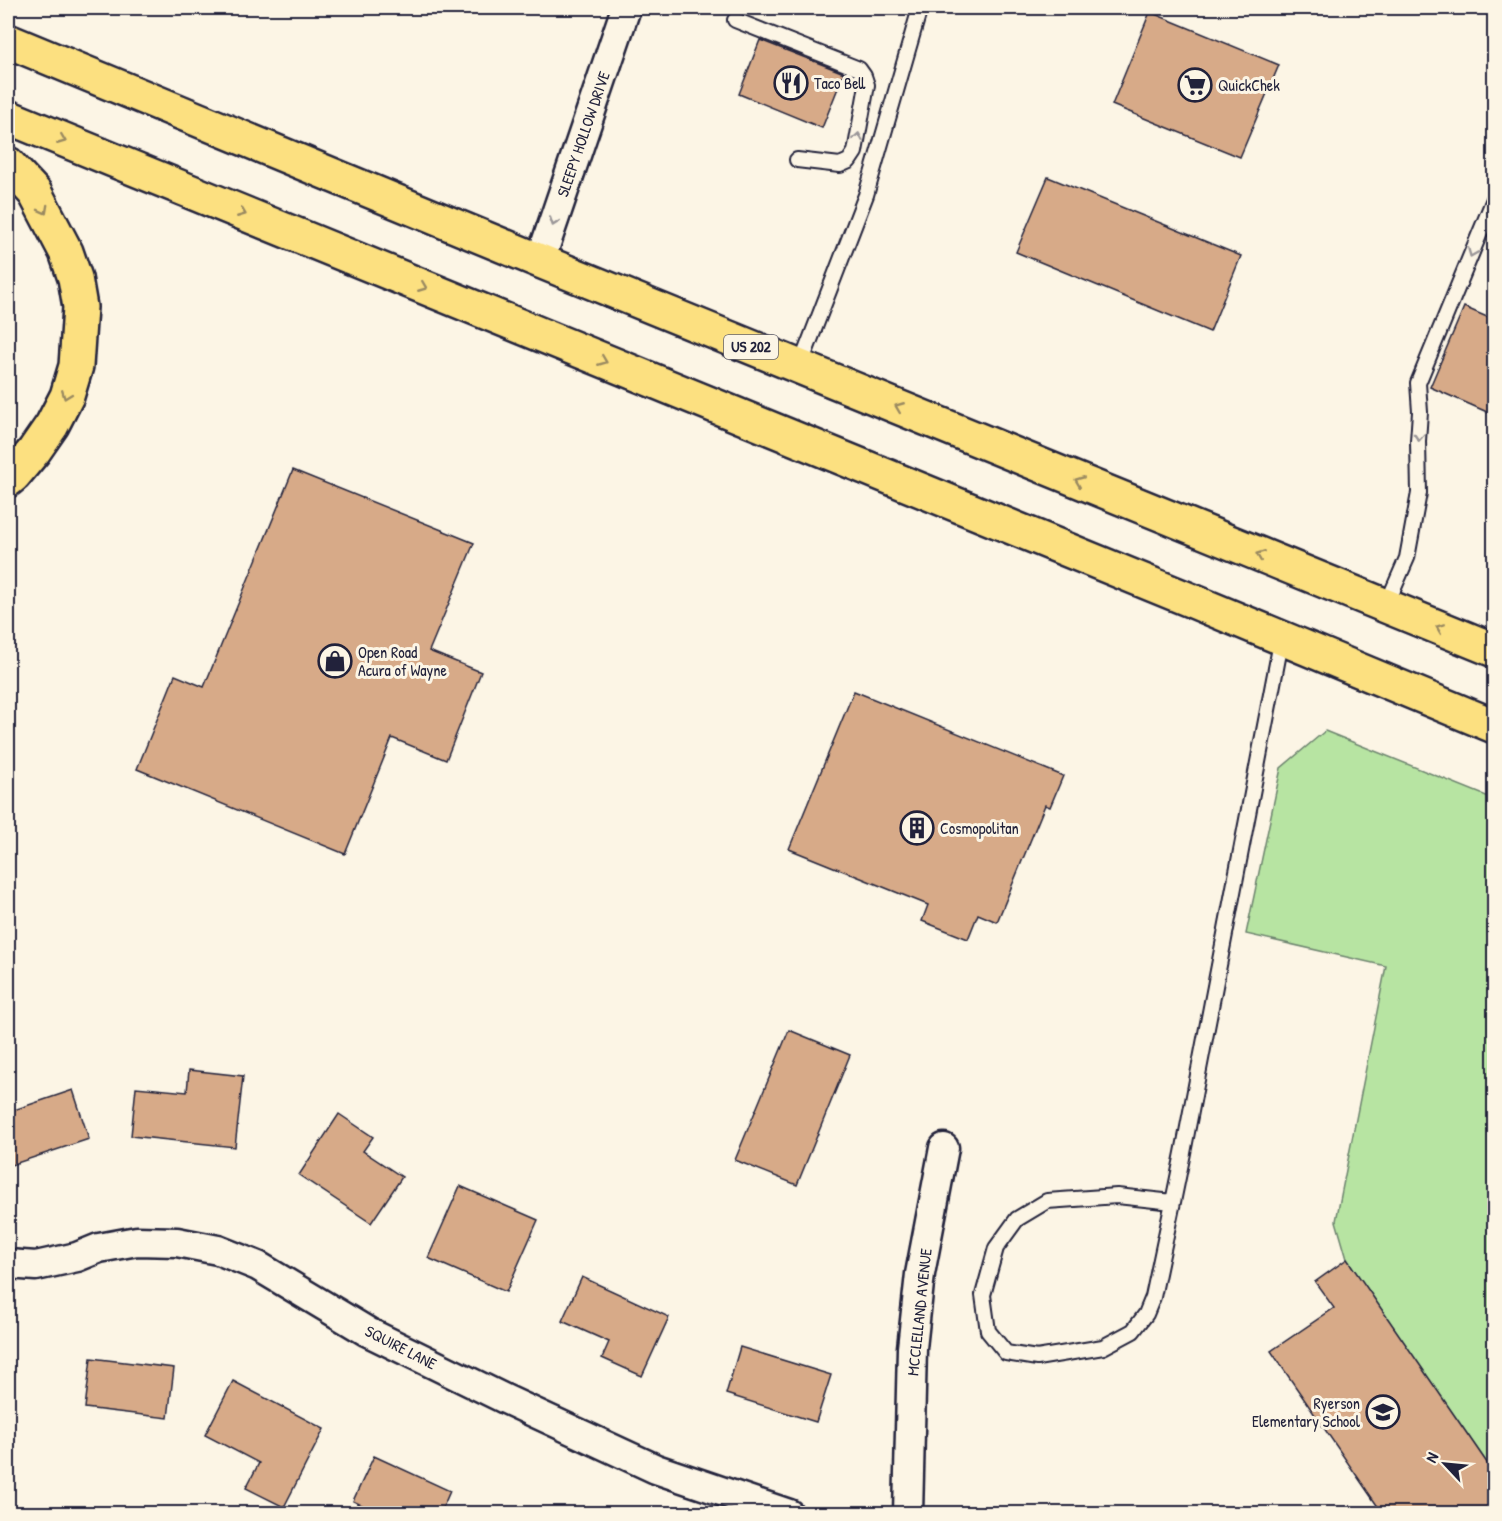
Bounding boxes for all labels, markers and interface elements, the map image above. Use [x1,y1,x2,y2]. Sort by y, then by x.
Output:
restaurant icon: Taco Bell [773,65,809,101]
supermarket icon: QuickChek [1177,67,1213,103]
street label: SLEEPY HOLLOW DRIVE [551,68,615,200]
place label: Taco Bell [814,72,866,94]
place label: QuickChek [1218,74,1280,96]
one-way arrow [56,132,66,145]
one-way arrow [851,132,863,141]
one-way arrow [37,203,48,214]
one-way arrow [236,206,247,218]
one-way arrow [548,216,561,227]
one-way arrow [1466,247,1479,257]
one-way arrow [416,280,427,292]
road number: US 202 [724,335,778,359]
one-way arrow [597,354,608,366]
one-way arrow [61,389,73,400]
one-way arrow [894,402,905,414]
one-way arrow [1412,433,1425,442]
one-way arrow [1074,476,1085,488]
one-way arrow [1255,550,1266,562]
one-way arrow [1436,623,1447,635]
place label: Open Road Acura of Wayne [358,641,448,681]
shop icon: Open Road Acura of Wayne [317,643,353,679]
building icon: Cosmopolitan [899,810,935,846]
place label: Cosmopolitan [940,817,1019,839]
street label: MCCLELLAND AVENUE [901,1247,937,1377]
street label: SQUIRE LANE [361,1320,441,1374]
place label: Ryerson Elementary School [1252,1392,1361,1432]
school or university icon: Ryerson Elementary School [1365,1394,1401,1430]
north arrow [1415,1434,1475,1494]
text: N [1420,1448,1443,1466]

